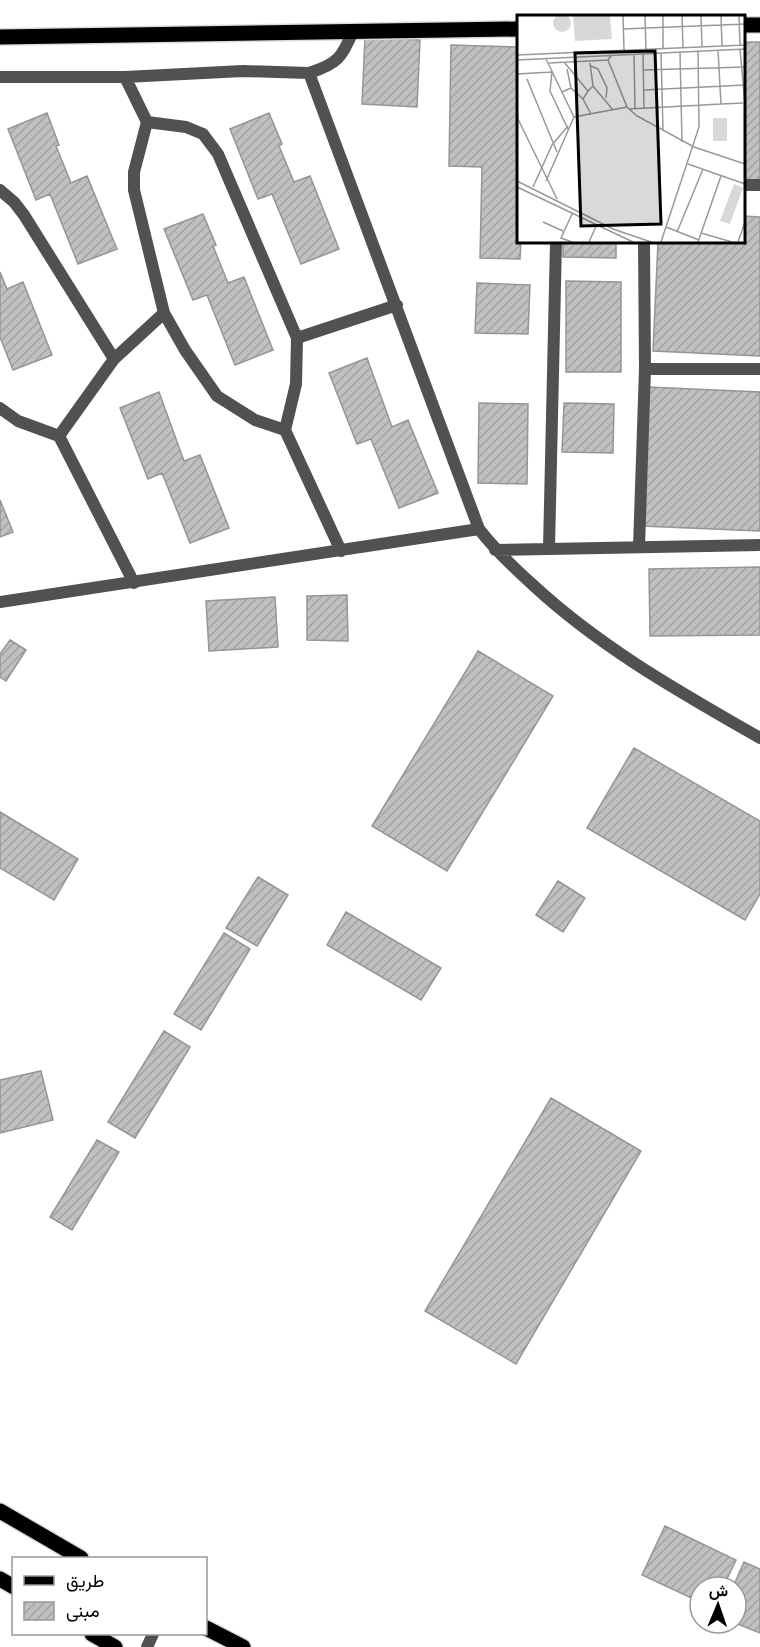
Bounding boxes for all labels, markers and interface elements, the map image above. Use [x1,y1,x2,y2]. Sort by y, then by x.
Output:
inset map [517,15,745,243]
legend [12,1557,207,1635]
text: طريق [66,1570,104,1592]
north arrow [688,1575,748,1635]
text: ش [709,1581,728,1600]
text: مبنى [66,1600,100,1622]

